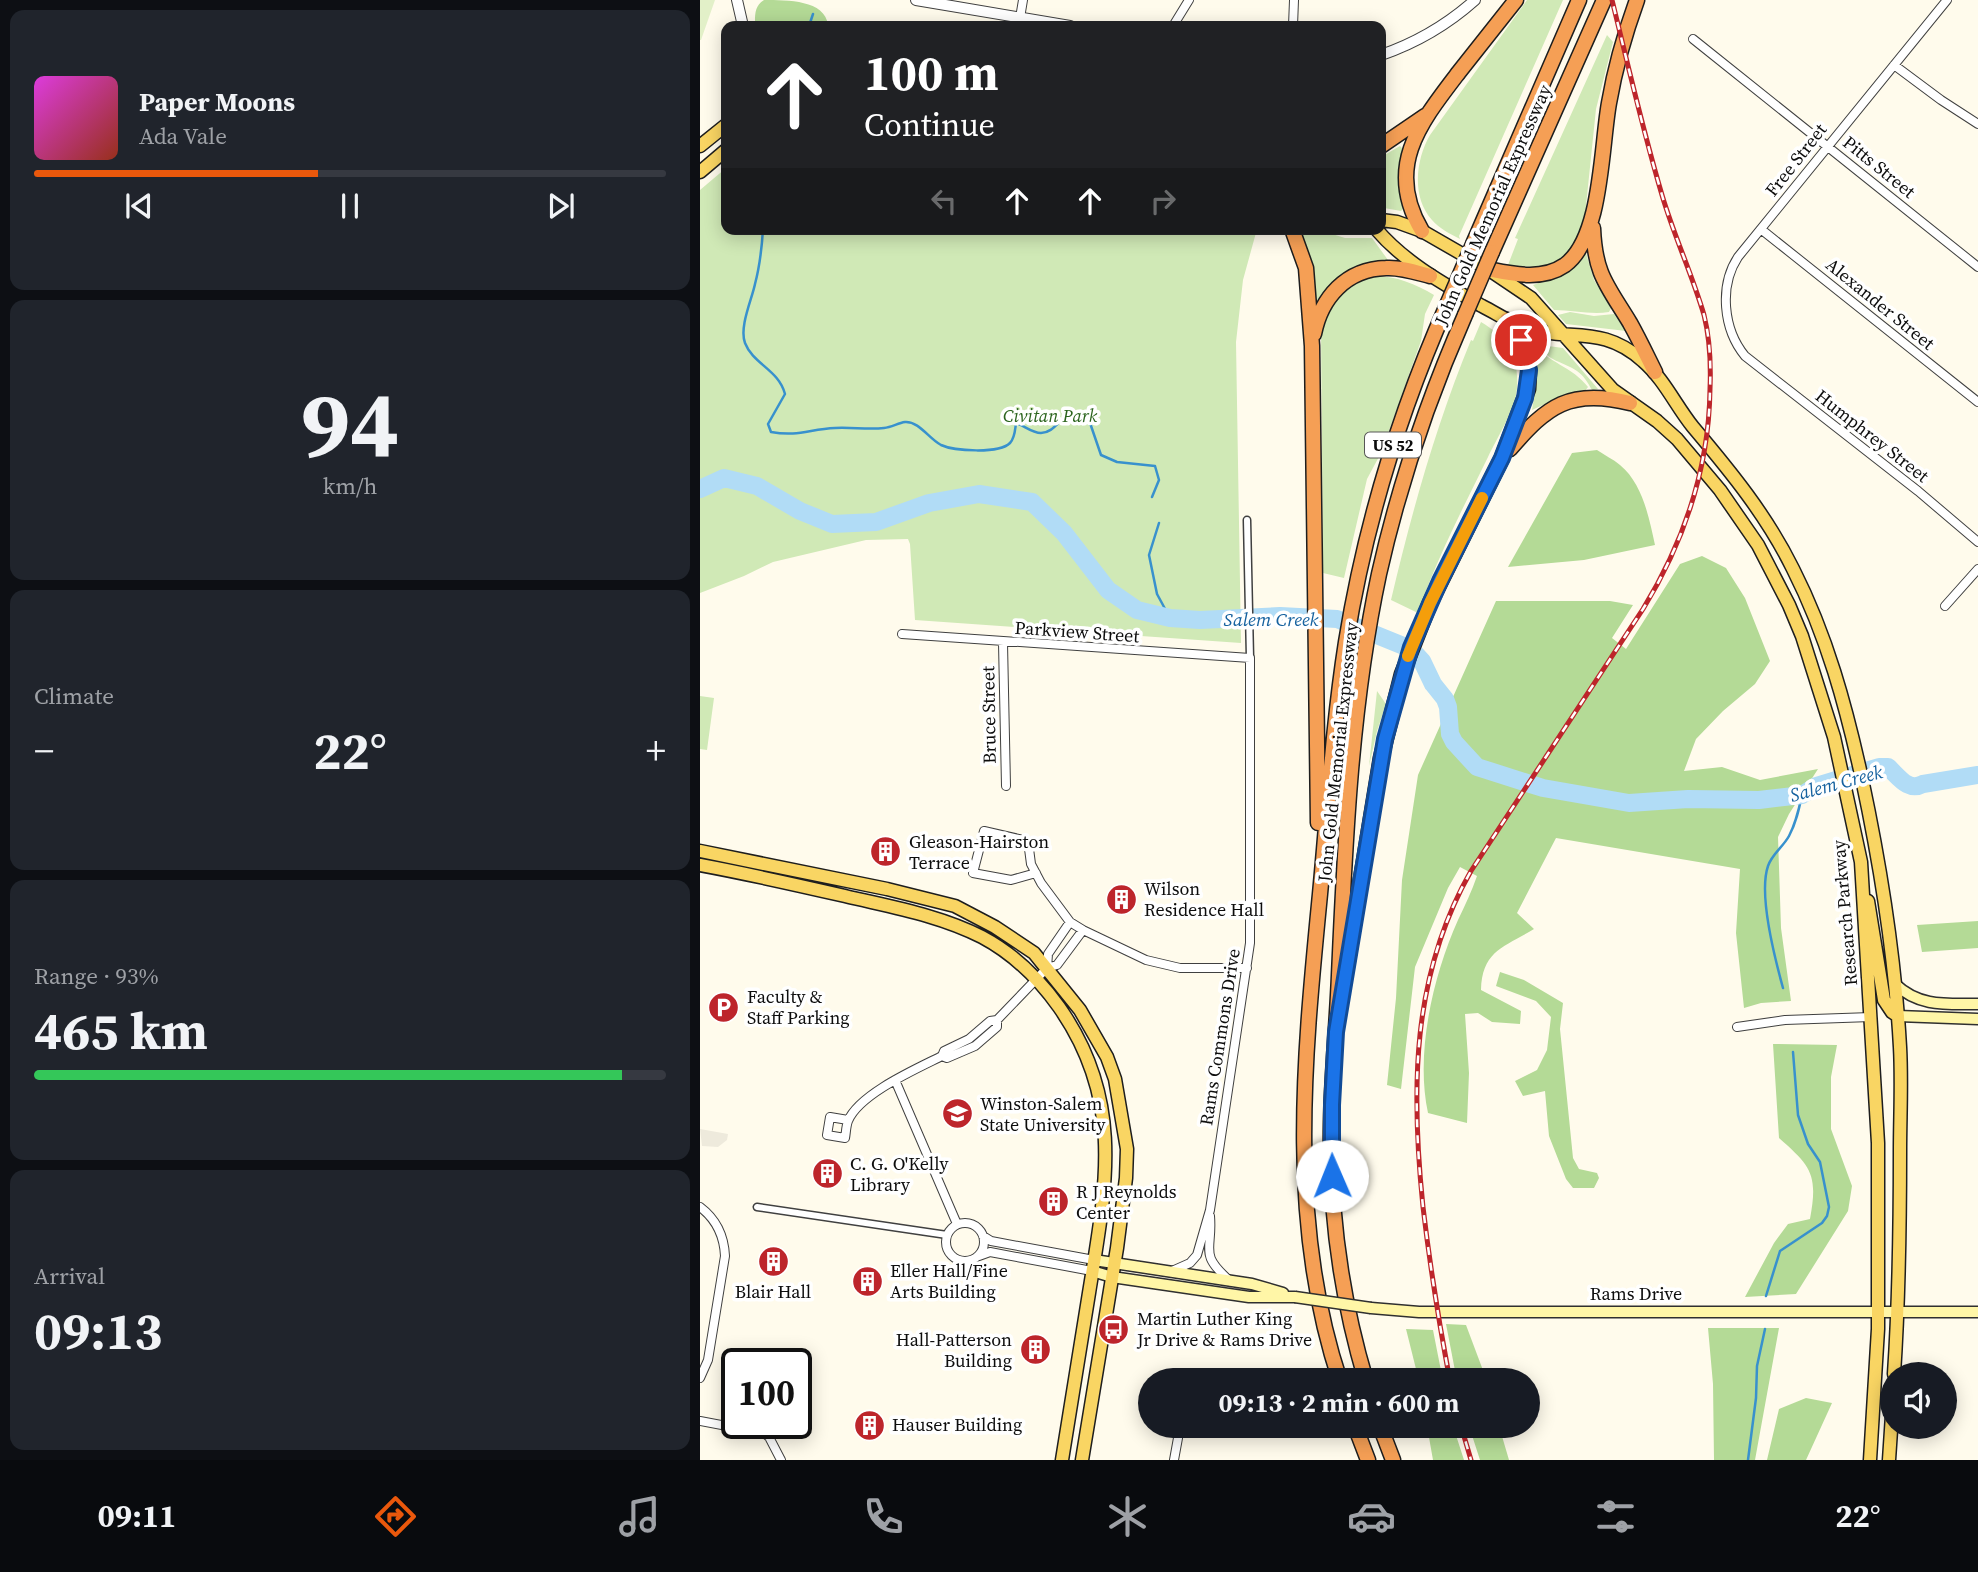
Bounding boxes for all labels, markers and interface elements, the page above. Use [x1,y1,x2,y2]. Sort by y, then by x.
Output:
text: 100 m [864,39,999,106]
icon: ahead [749,49,840,140]
street label: John Gold Memorial Expressway [1428,80,1557,330]
text: Paper Moons [139,84,295,120]
text: Continue [864,103,995,147]
street label: Free Street [1759,118,1832,201]
text: Ada Vale [139,120,227,152]
street label: Pitts Street [1838,130,1921,204]
icon: left [925,182,963,220]
icon: ahead [998,182,1036,220]
icon: ahead [1071,182,1109,220]
icon: right [1144,182,1182,220]
icon: previous [120,187,158,225]
icon: pause [331,187,369,225]
icon: next [542,187,580,225]
street label: Alexander Street [1821,252,1940,355]
pin [1491,310,1551,370]
icon: arrive [1502,321,1540,359]
text: 94 [301,362,399,486]
street label: Humphrey Street [1810,383,1934,488]
park label: Civitan Park [1003,403,1098,428]
road number: US 52 [1365,432,1421,458]
text: km/h [323,470,377,502]
water label: Salem Creek [1224,606,1319,632]
street label: Parkview Street [1014,615,1140,648]
street label: John Gold Memorial Expressway [1311,620,1364,884]
street label: Bruce Street [975,666,1002,764]
text: Climate [34,680,114,712]
text: 22° [313,715,387,786]
text: − [34,725,54,777]
text: + [646,725,666,777]
water label: Salem Creek [1787,758,1885,808]
place label: Gleason-Hairston Terrace [909,829,1049,875]
building icon: Gleason-Hairston Terrace [869,835,903,869]
street label: Research Parkway [1826,838,1863,987]
place label: Wilson Residence Hall [1144,876,1264,922]
building icon: Wilson Residence Hall [1104,882,1138,916]
street label: Rams Commons Drive [1193,947,1246,1127]
text: Range · 93% [34,960,159,992]
place label: Faculty & Staff Parking [747,984,850,1030]
parking icon: Faculty & Staff Parking [707,990,741,1024]
text: 465 km [34,995,208,1066]
place label: Winston-Salem State University [980,1091,1106,1137]
school or university icon: Winston-Salem State University [940,1097,974,1131]
position arrow [1295,1139,1369,1213]
place label: C. G. O'Kelly Library [850,1151,949,1197]
building icon: C. G. O'Kelly Library [810,1157,844,1191]
place label: R J Reynolds Center [1076,1179,1177,1225]
building icon: R J Reynolds Center [1036,1185,1070,1219]
building icon: Blair Hall [756,1245,790,1279]
place label: Eller Hall/Fine Arts Building [890,1258,1008,1304]
text: Arrival [34,1260,105,1292]
building icon: Eller Hall/Fine Arts Building [850,1264,884,1298]
place label: Blair Hall [735,1279,811,1304]
street label: Rams Drive [1590,1281,1682,1306]
text: 09:13 [34,1295,162,1366]
place label: Martin Luther King Jr Drive & Rams Drive [1136,1306,1312,1352]
bus stop icon: Martin Luther King Jr Drive & Rams Drive [1097,1312,1131,1346]
place label: Hall-Patterson Building [896,1327,1012,1373]
building icon: Hall-Patterson Building [1018,1333,1052,1367]
speed limit sign: 100 [721,1348,812,1439]
map controls [1880,1362,1957,1439]
button: sound [1880,1362,1957,1439]
text: 09:13 · 2 min · 600 m [1219,1385,1459,1421]
building icon: Hauser Building [852,1408,886,1442]
place label: Hauser Building [892,1412,1022,1437]
icon: directions [371,1492,420,1541]
icon: music [615,1492,664,1541]
icon: phone [859,1492,908,1541]
icon: climate [1103,1492,1152,1541]
icon: car [1347,1492,1396,1541]
icon: filters [1591,1492,1640,1541]
text: 09:11 [97,1494,176,1538]
text: 22° [1835,1494,1880,1538]

